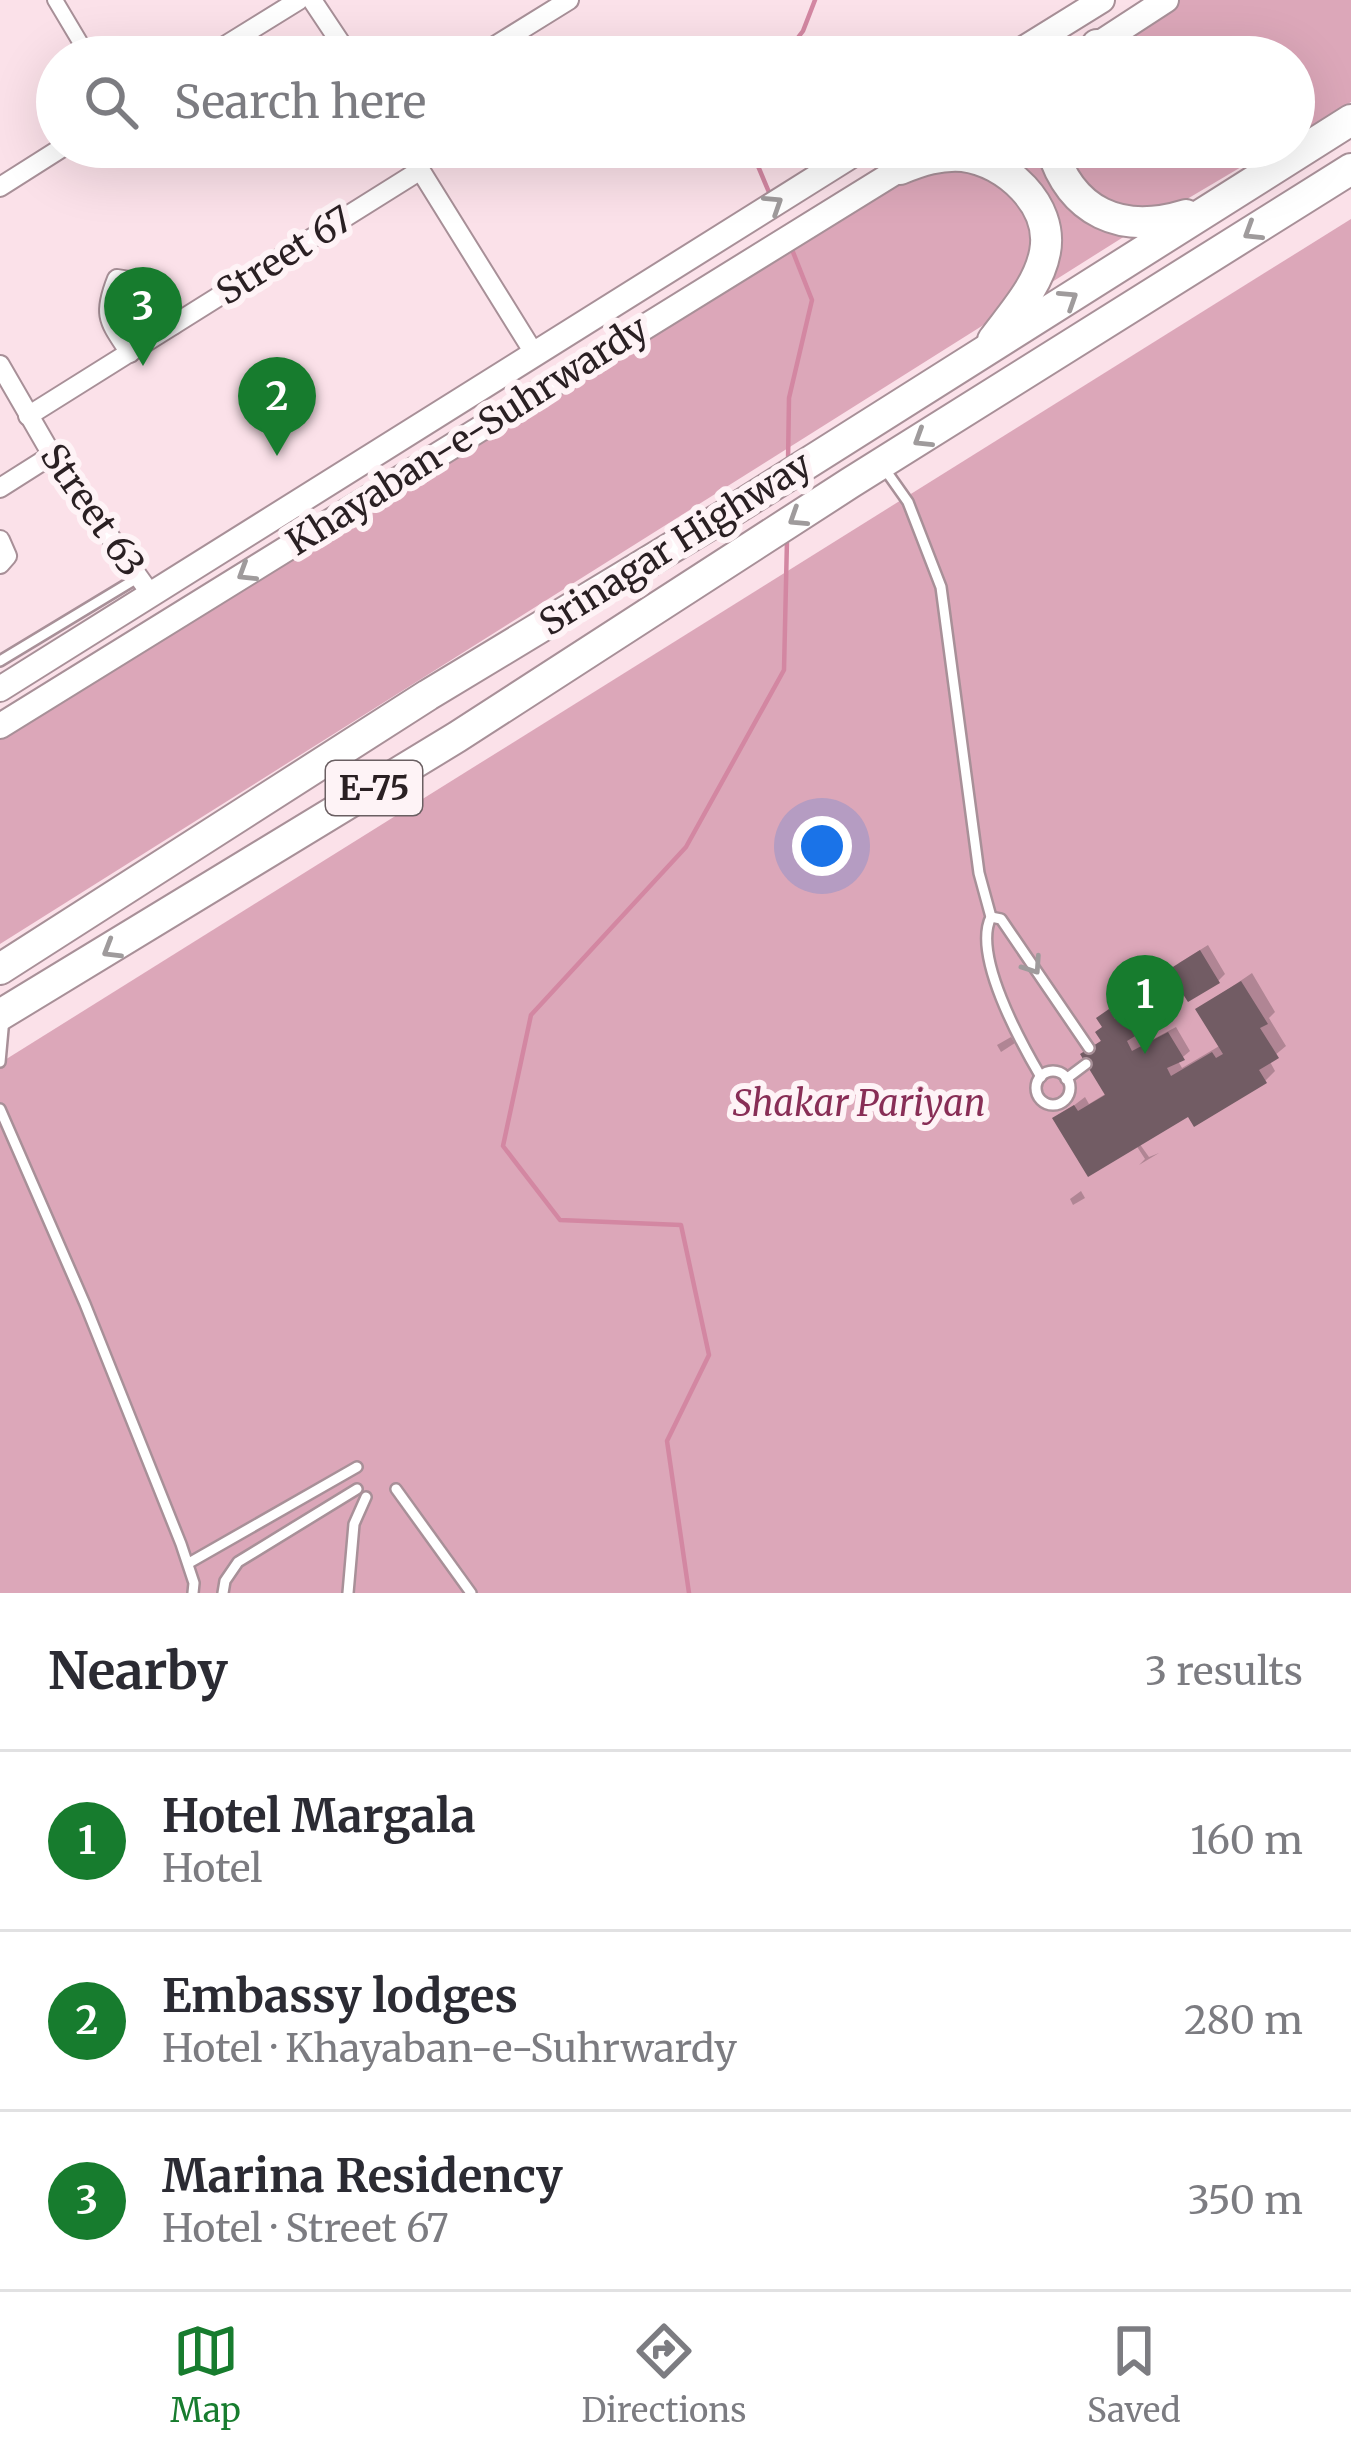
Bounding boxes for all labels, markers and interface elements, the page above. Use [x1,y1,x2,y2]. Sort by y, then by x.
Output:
search box [36,36,1315,168]
icon: search [78,69,144,135]
text: Search here [174,74,426,130]
street label: Street 67 [208,196,360,315]
one-way arrow [761,196,783,219]
one-way arrow [1244,217,1266,239]
pin: 3 [104,267,182,366]
one-way arrow [1055,291,1077,313]
street label: Khayaban-e-Suhrwardy [279,306,656,565]
pin: 2 [238,357,316,456]
one-way arrow [913,425,935,447]
street label: Street 63 [31,435,155,585]
street label: Srinagar Highway [531,442,819,645]
one-way arrow [788,504,810,526]
one-way arrow [237,559,259,581]
road number: E-75 [326,761,422,815]
your location [792,816,852,876]
one-way arrow [102,935,124,958]
one-way arrow [1019,952,1041,974]
pin: 1 [1106,955,1184,1054]
park label: Shakar Pariyan [732,1081,986,1126]
text: Nearby [48,1639,228,1703]
text: 3 results [1145,1647,1303,1696]
text: Hotel Margala [162,1788,476,1844]
text: 1 [78,1816,96,1865]
text: 160 m [1190,1816,1303,1865]
text: Hotel [162,1844,262,1893]
text: Embassy lodges [162,1968,518,2024]
text: 2 [76,1996,98,2045]
text: 280 m [1184,1996,1303,2045]
text: Hotel · Khayaban-e-Suhrwardy [162,2024,737,2073]
text: Marina Residency [162,2148,563,2204]
text: 3 [76,2176,98,2225]
text: 350 m [1188,2176,1303,2225]
text: Hotel · Street 67 [162,2204,449,2253]
tab: Map [170,2318,241,2431]
tab: Directions [581,2318,746,2431]
tab: Saved [1087,2318,1181,2431]

